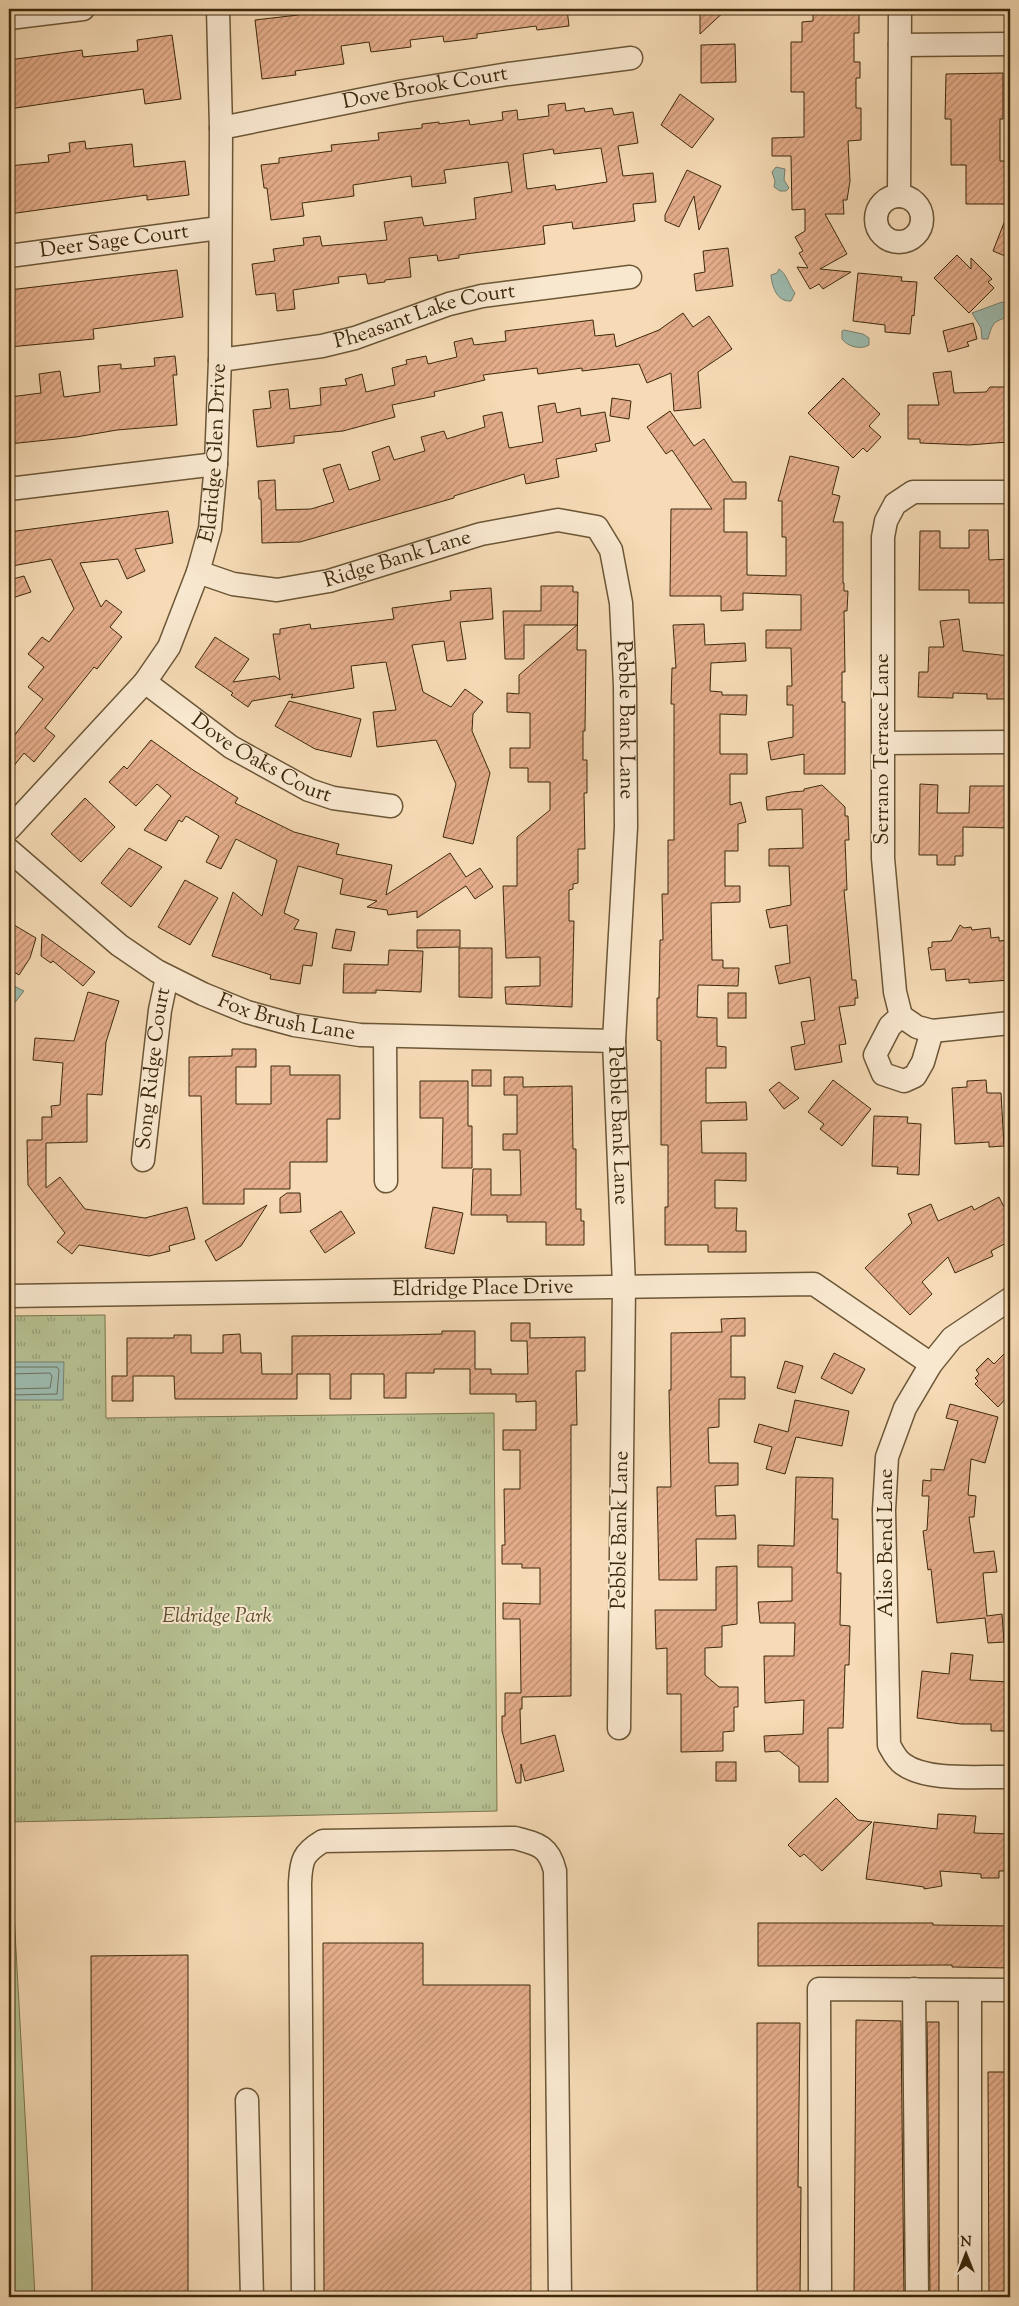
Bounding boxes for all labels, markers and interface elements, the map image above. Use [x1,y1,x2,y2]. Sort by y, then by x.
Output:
street label: Dove Brook Court [340,59,510,118]
street label: Deer Sage Court [38,217,190,267]
street label: Pheasant Lake Court [331,277,517,358]
street label: Eldridge Glen Drive [192,363,235,546]
street label: Ridge Bank Lane [320,523,475,597]
street label: Pebble Bank Lane [608,640,641,799]
street label: Serrano Terrace Lane [868,653,898,845]
street label: Dove Oaks Court [184,707,335,811]
street label: Song Ridge Court [129,985,179,1151]
street label: Fox Brush Lane [213,986,357,1049]
street label: Pebble Bank Lane [599,1046,636,1205]
street label: Eldridge Place Drive [392,1273,574,1305]
street label: Pebble Bank Lane [605,1450,637,1610]
street label: Aliso Bend Lane [872,1469,902,1617]
park label: Eldridge Park [162,1602,273,1632]
north arrow [942,2228,992,2278]
text: N [960,2233,972,2253]

